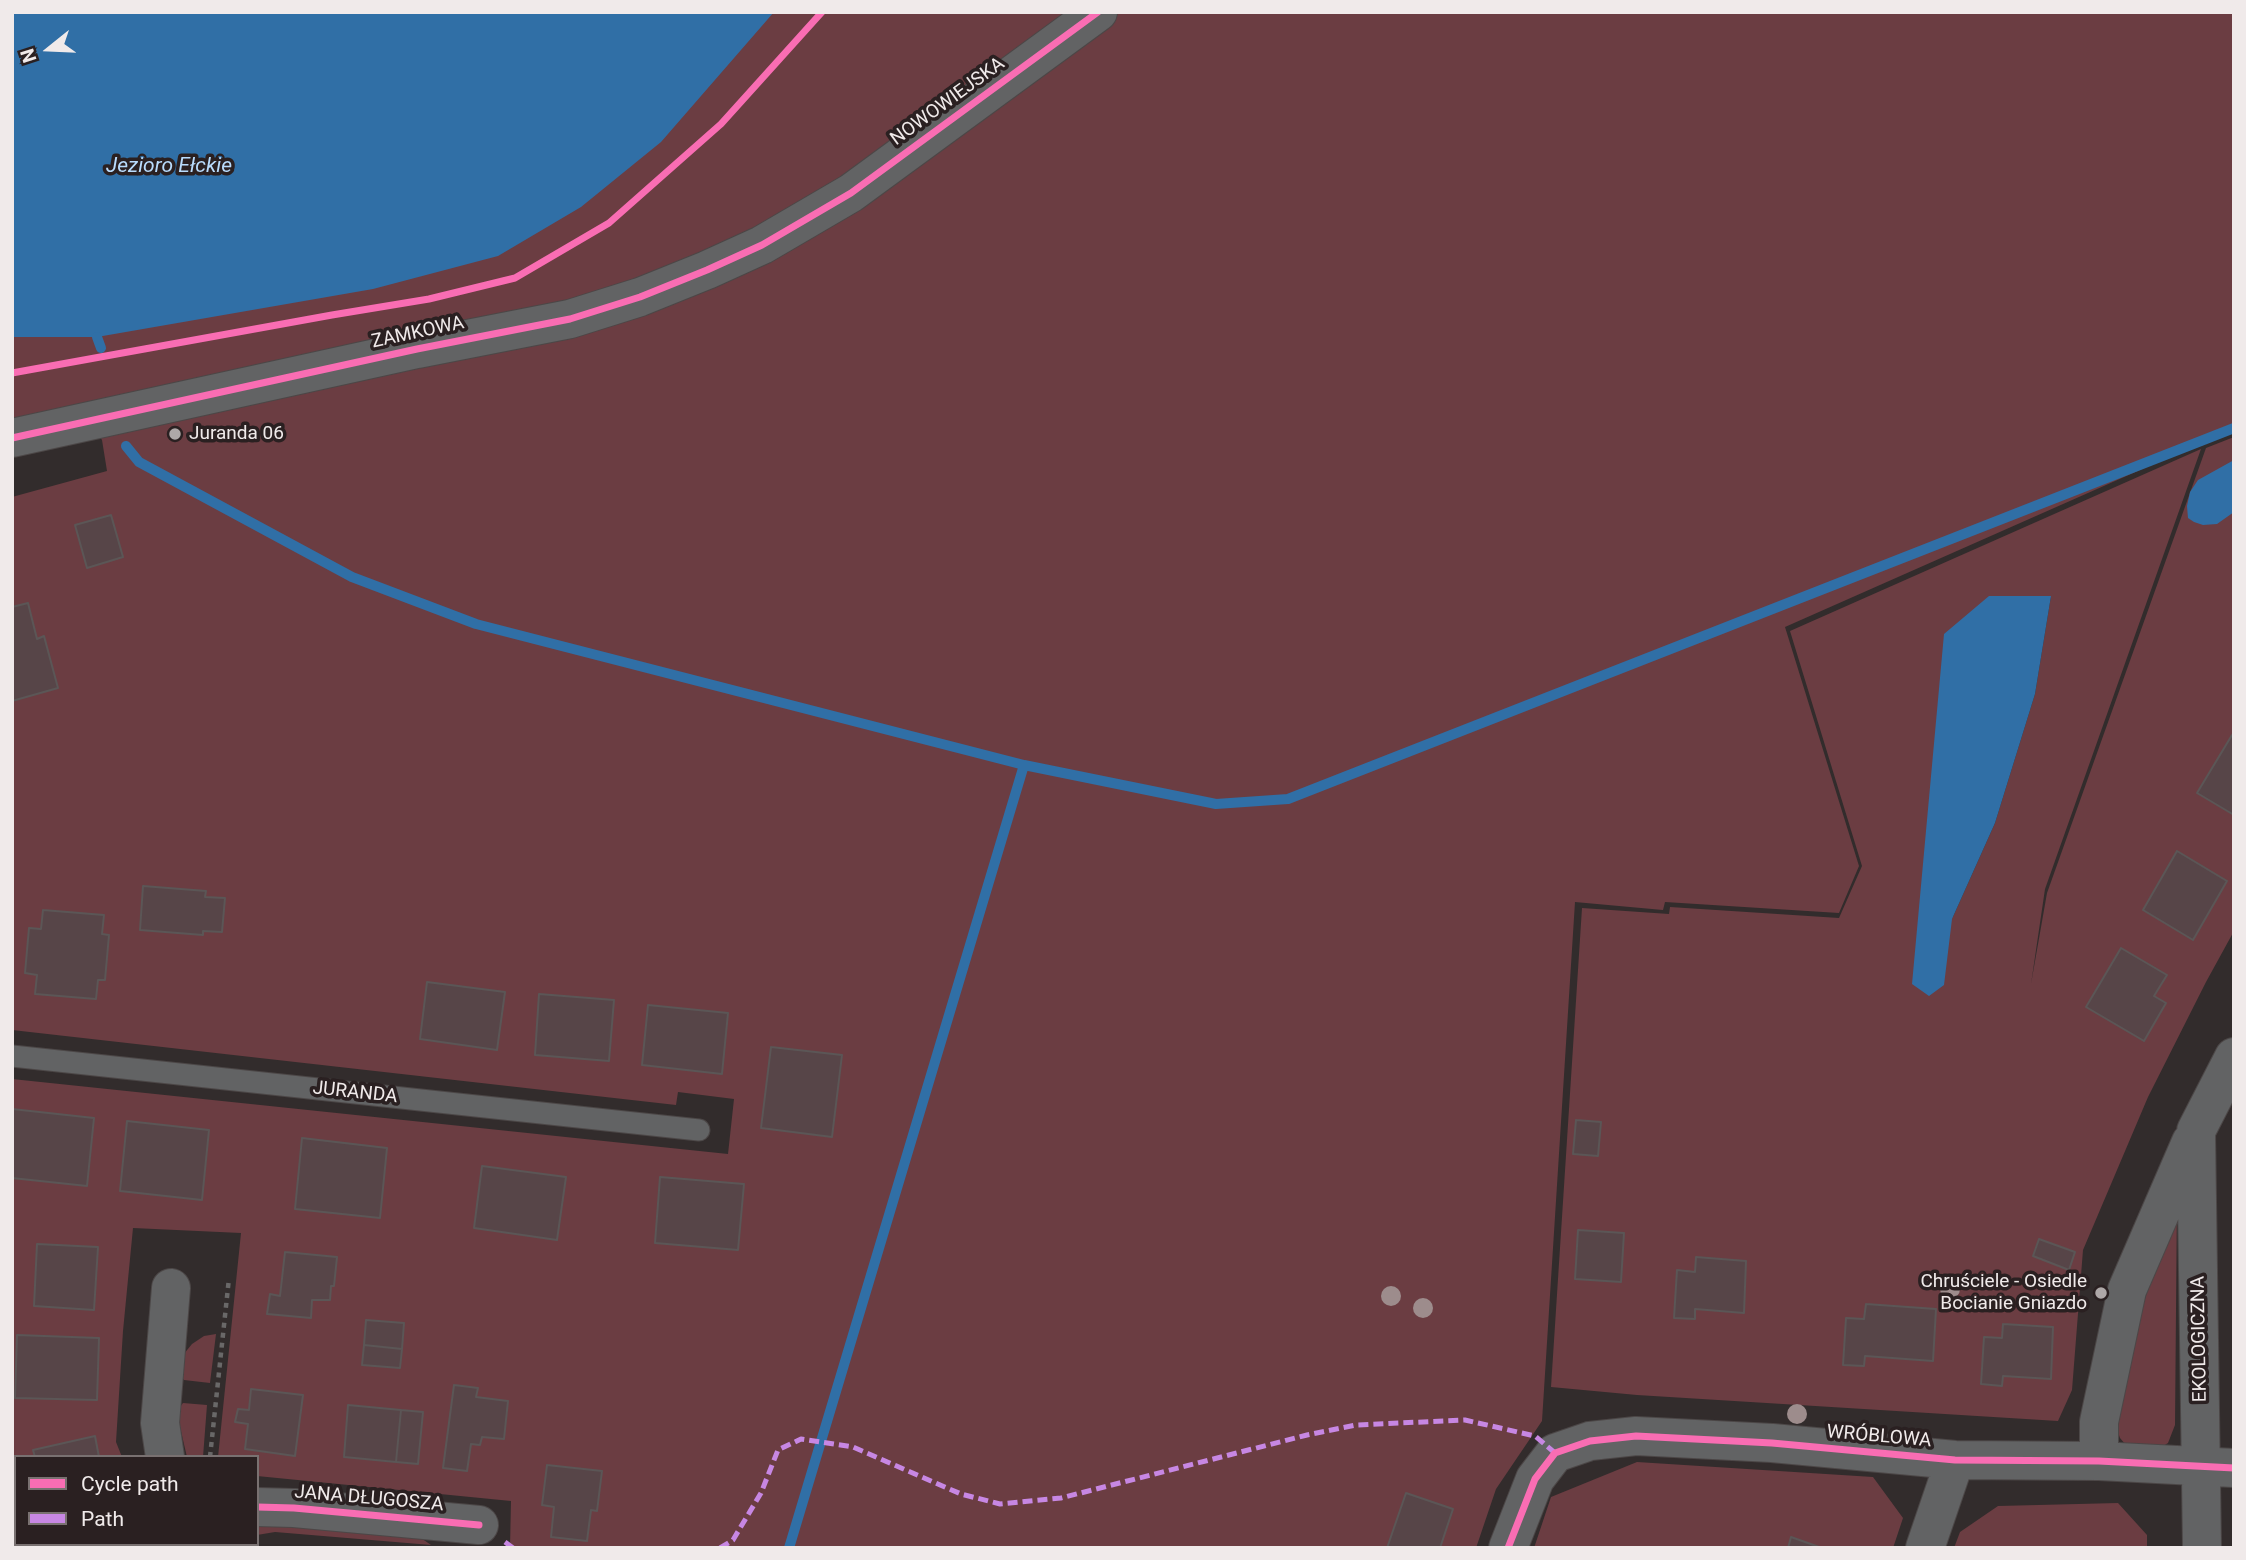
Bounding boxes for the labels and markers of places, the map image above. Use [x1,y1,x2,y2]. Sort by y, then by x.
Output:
place label: Juranda 06 [189,423,284,445]
marker: Juranda 06 [167,426,183,442]
place label: Chruściele - Osiedle Bocianie Gniazdo [1920,1271,2087,1315]
marker: Chruściele - Osiedle Bocianie Gniazdo [2093,1285,2109,1301]

